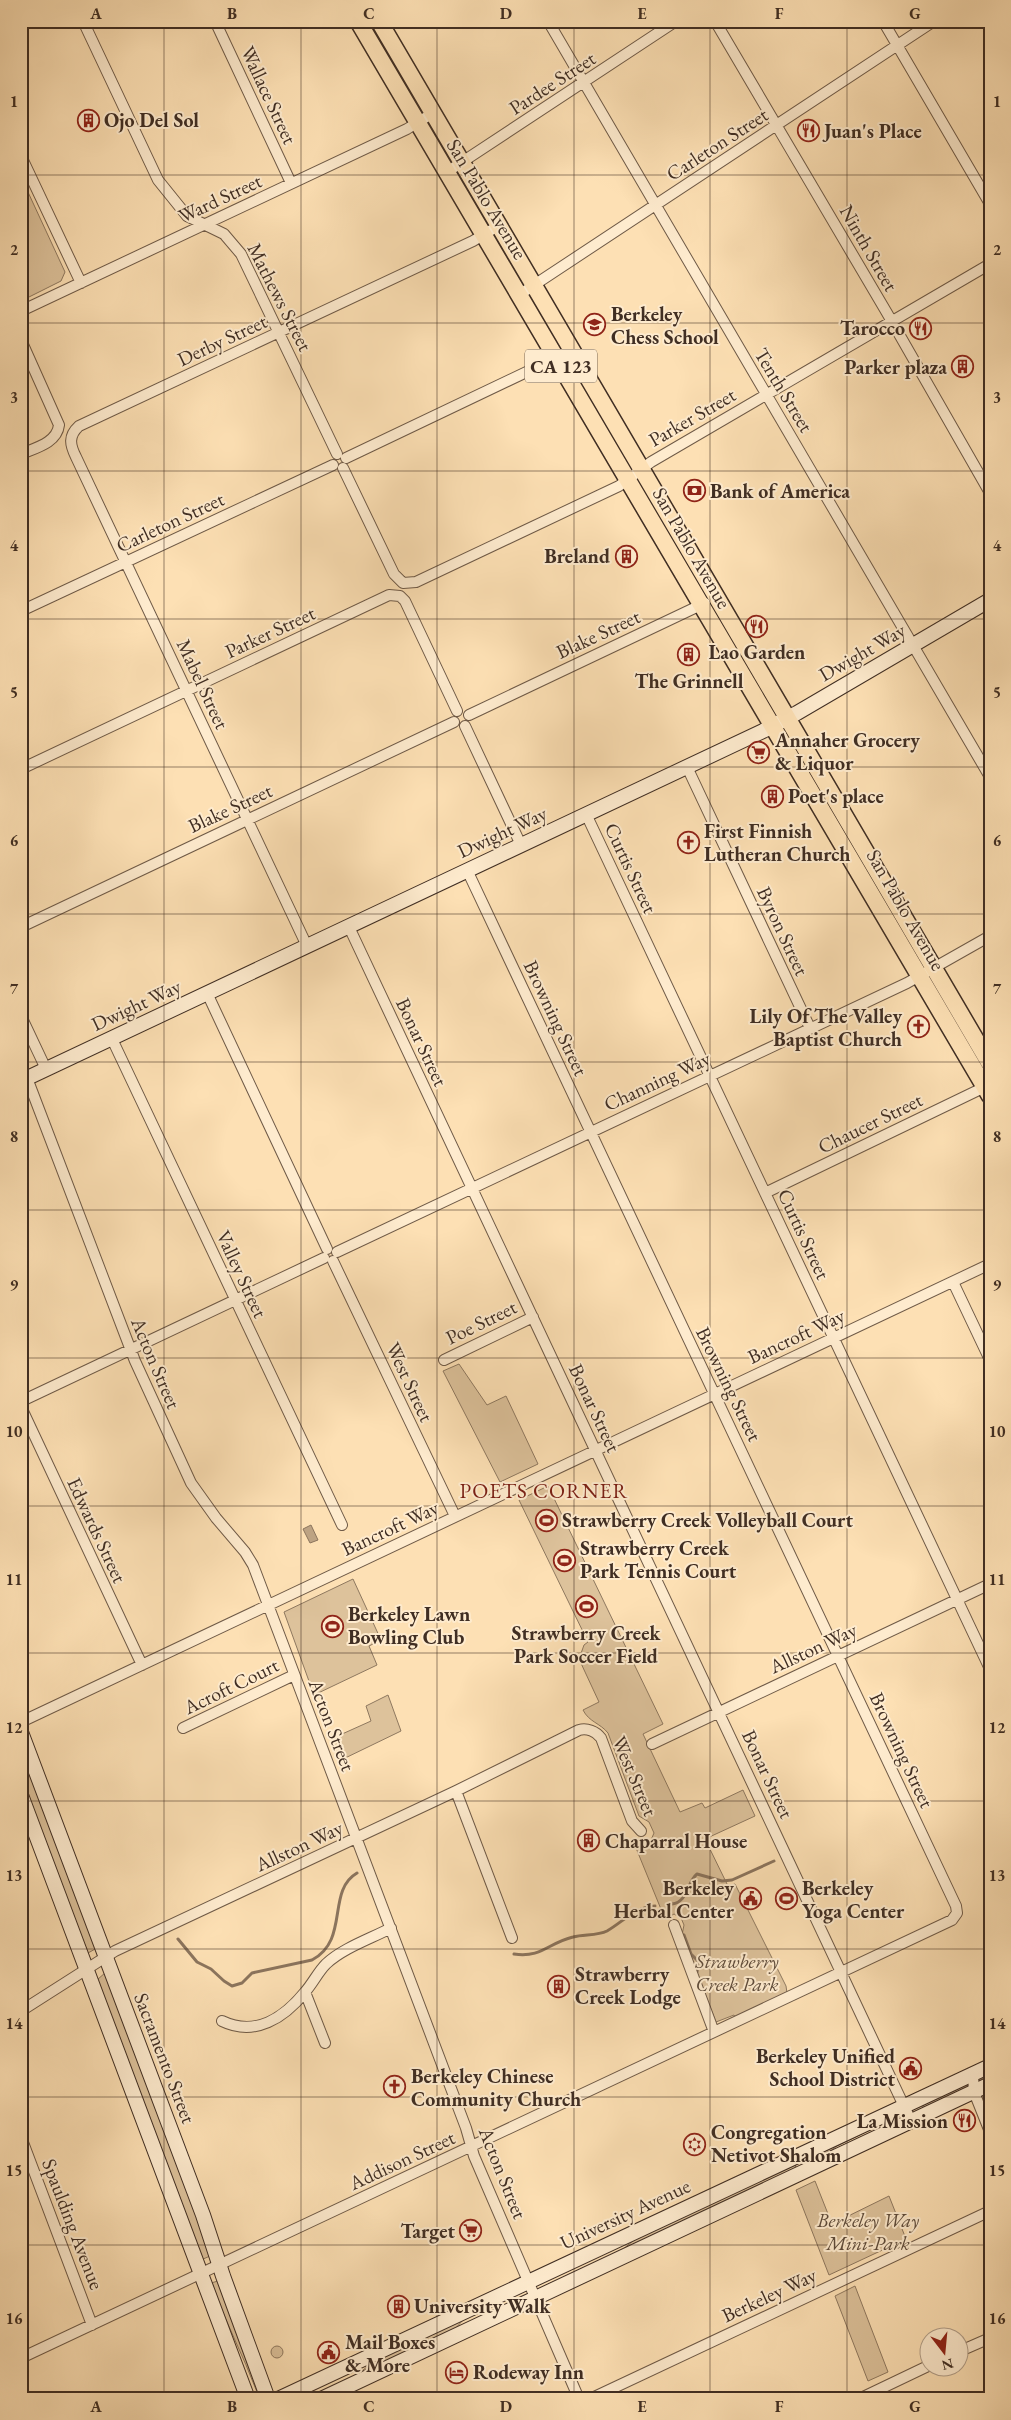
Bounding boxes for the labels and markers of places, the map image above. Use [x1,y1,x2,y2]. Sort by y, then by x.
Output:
place label: Ojo Del Sol [104,107,199,133]
building icon: Ojo Del Sol [76,108,100,132]
place label: Juan's Place [822,118,922,144]
restaurant icon: Juan's Place [796,119,820,143]
place label: Berkeley Chess School [611,301,719,350]
school or university icon: Berkeley Chess School [583,313,607,337]
place label: Tarocco [840,315,905,341]
restaurant icon: Tarocco [909,316,933,340]
place label: Parker plaza [844,354,947,380]
building icon: Parker plaza [951,355,975,379]
place label: Bank of America [710,478,850,504]
bank icon: Bank of America [682,479,706,503]
place label: Breland [544,543,610,569]
building icon: Breland [614,544,638,568]
restaurant icon: Lao Garden [745,614,769,638]
place label: Lao Garden [709,639,805,665]
building icon: The Grinnell [677,643,701,667]
place label: The Grinnell [635,668,744,694]
place label: Annaher Grocery & Liquor [774,727,920,776]
supermarket icon: Annaher Grocery & Liquor [747,740,771,764]
place label: Poet's place [788,783,884,809]
building icon: Poet's place [760,784,784,808]
place label: First Finnish Lutheran Church [704,818,851,867]
church icon: First Finnish Lutheran Church [676,831,700,855]
place label: Lily Of The Valley Baptist Church [750,1003,902,1052]
church icon: Lily Of The Valley Baptist Church [906,1015,930,1039]
place label: Strawberry Creek Volleyball Court [562,1507,853,1533]
sports icon: Strawberry Creek Volleyball Court [534,1508,558,1532]
place label: Strawberry Creek Park Tennis Court [580,1535,737,1584]
sports icon: Strawberry Creek Park Tennis Court [552,1548,576,1572]
sports icon: Strawberry Creek Park Soccer Field [574,1595,598,1619]
place label: Berkeley Lawn Bowling Club [348,1601,470,1650]
sports icon: Berkeley Lawn Bowling Club [320,1614,344,1638]
place label: Strawberry Creek Park Soccer Field [512,1620,662,1669]
place label: Chaparral House [605,1828,747,1854]
building icon: Chaparral House [577,1829,601,1853]
place label: Berkeley Herbal Center [614,1875,735,1924]
place label: Berkeley Yoga Center [802,1875,905,1924]
public building icon: Berkeley Herbal Center [738,1887,762,1911]
sports icon: Berkeley Yoga Center [774,1887,798,1911]
place label: Strawberry Creek Lodge [575,1961,681,2010]
building icon: Strawberry Creek Lodge [547,1974,571,1998]
place label: Berkeley Unified School District [756,2043,895,2092]
public building icon: Berkeley Unified School District [899,2056,923,2080]
place label: Berkeley Chinese Community Church [411,2063,581,2112]
church icon: Berkeley Chinese Community Church [383,2075,407,2099]
place label: La Mission [857,2108,948,2134]
restaurant icon: La Mission [952,2109,976,2133]
place label: Congregation Netivot Shalom [711,2119,841,2168]
synagogue icon: Congregation Netivot Shalom [683,2132,707,2156]
place label: Target [400,2218,455,2244]
supermarket icon: Target [459,2219,483,2243]
place label: University Walk [414,2293,551,2319]
building icon: University Walk [386,2294,410,2318]
place label: Mail Boxes & More [345,2329,435,2378]
public building icon: Mail Boxes & More [317,2341,341,2365]
place label: Rodeway Inn [473,2359,584,2385]
hotel icon: Rodeway Inn [445,2360,469,2384]

